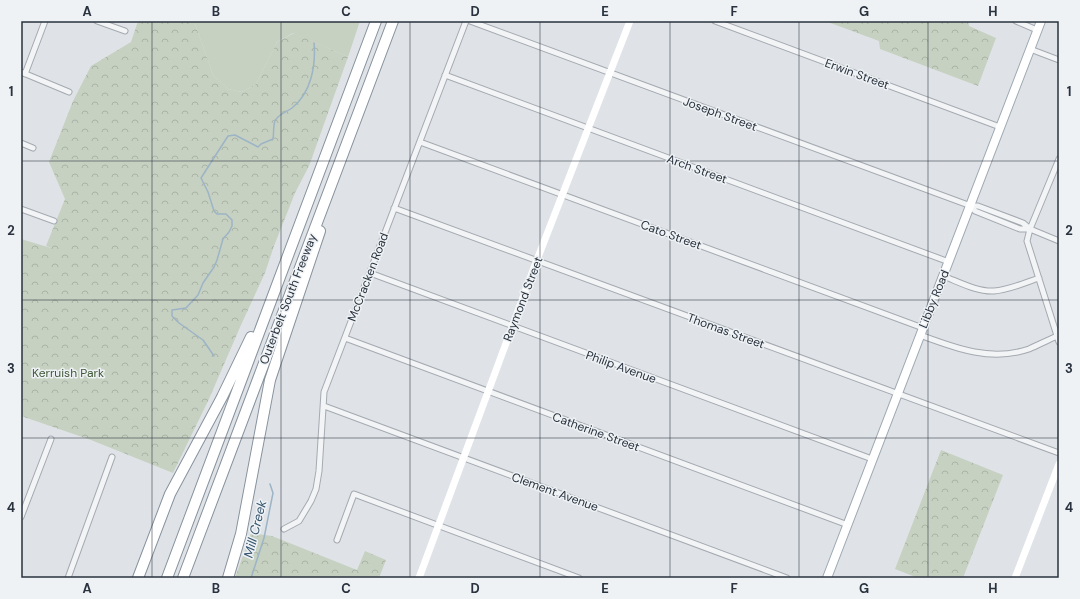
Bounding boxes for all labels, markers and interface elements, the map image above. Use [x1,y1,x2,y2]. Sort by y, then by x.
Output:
text: A [82,3,92,20]
text: B [212,3,220,20]
text: C [341,3,351,20]
text: D [470,3,480,20]
text: E [601,3,609,20]
text: F [730,3,738,20]
text: G [859,3,869,20]
text: H [988,3,998,20]
street label: Erwin Street [823,55,892,93]
text: 1 [9,83,13,100]
text: 1 [1067,83,1071,100]
street label: Joseph Street [681,93,759,135]
street label: Arch Street [665,151,730,187]
street label: Cato Street [638,217,704,254]
text: 2 [7,222,15,239]
text: 2 [1065,222,1073,239]
street label: McCracken Road [344,230,392,324]
street label: Outerbelt South Freeway [256,231,320,367]
street label: Raymond Street [500,254,547,344]
street label: Libby Road [915,267,953,331]
street label: Thomas Street [685,310,767,353]
street label: Philip Avenue [584,347,659,387]
text: 3 [7,360,15,377]
text: 3 [1065,360,1073,377]
park label: Kerruish Park [32,365,104,381]
street label: Catherine Street [550,409,642,455]
street label: Clement Avenue [509,469,601,515]
water label: Mill Creek [240,498,270,560]
text: 4 [7,499,15,516]
text: 4 [1065,499,1073,516]
text: A [82,580,92,597]
text: B [212,580,220,597]
text: C [341,580,351,597]
text: D [470,580,480,597]
text: E [601,580,609,597]
text: F [730,580,738,597]
text: G [859,580,869,597]
text: H [988,580,998,597]

